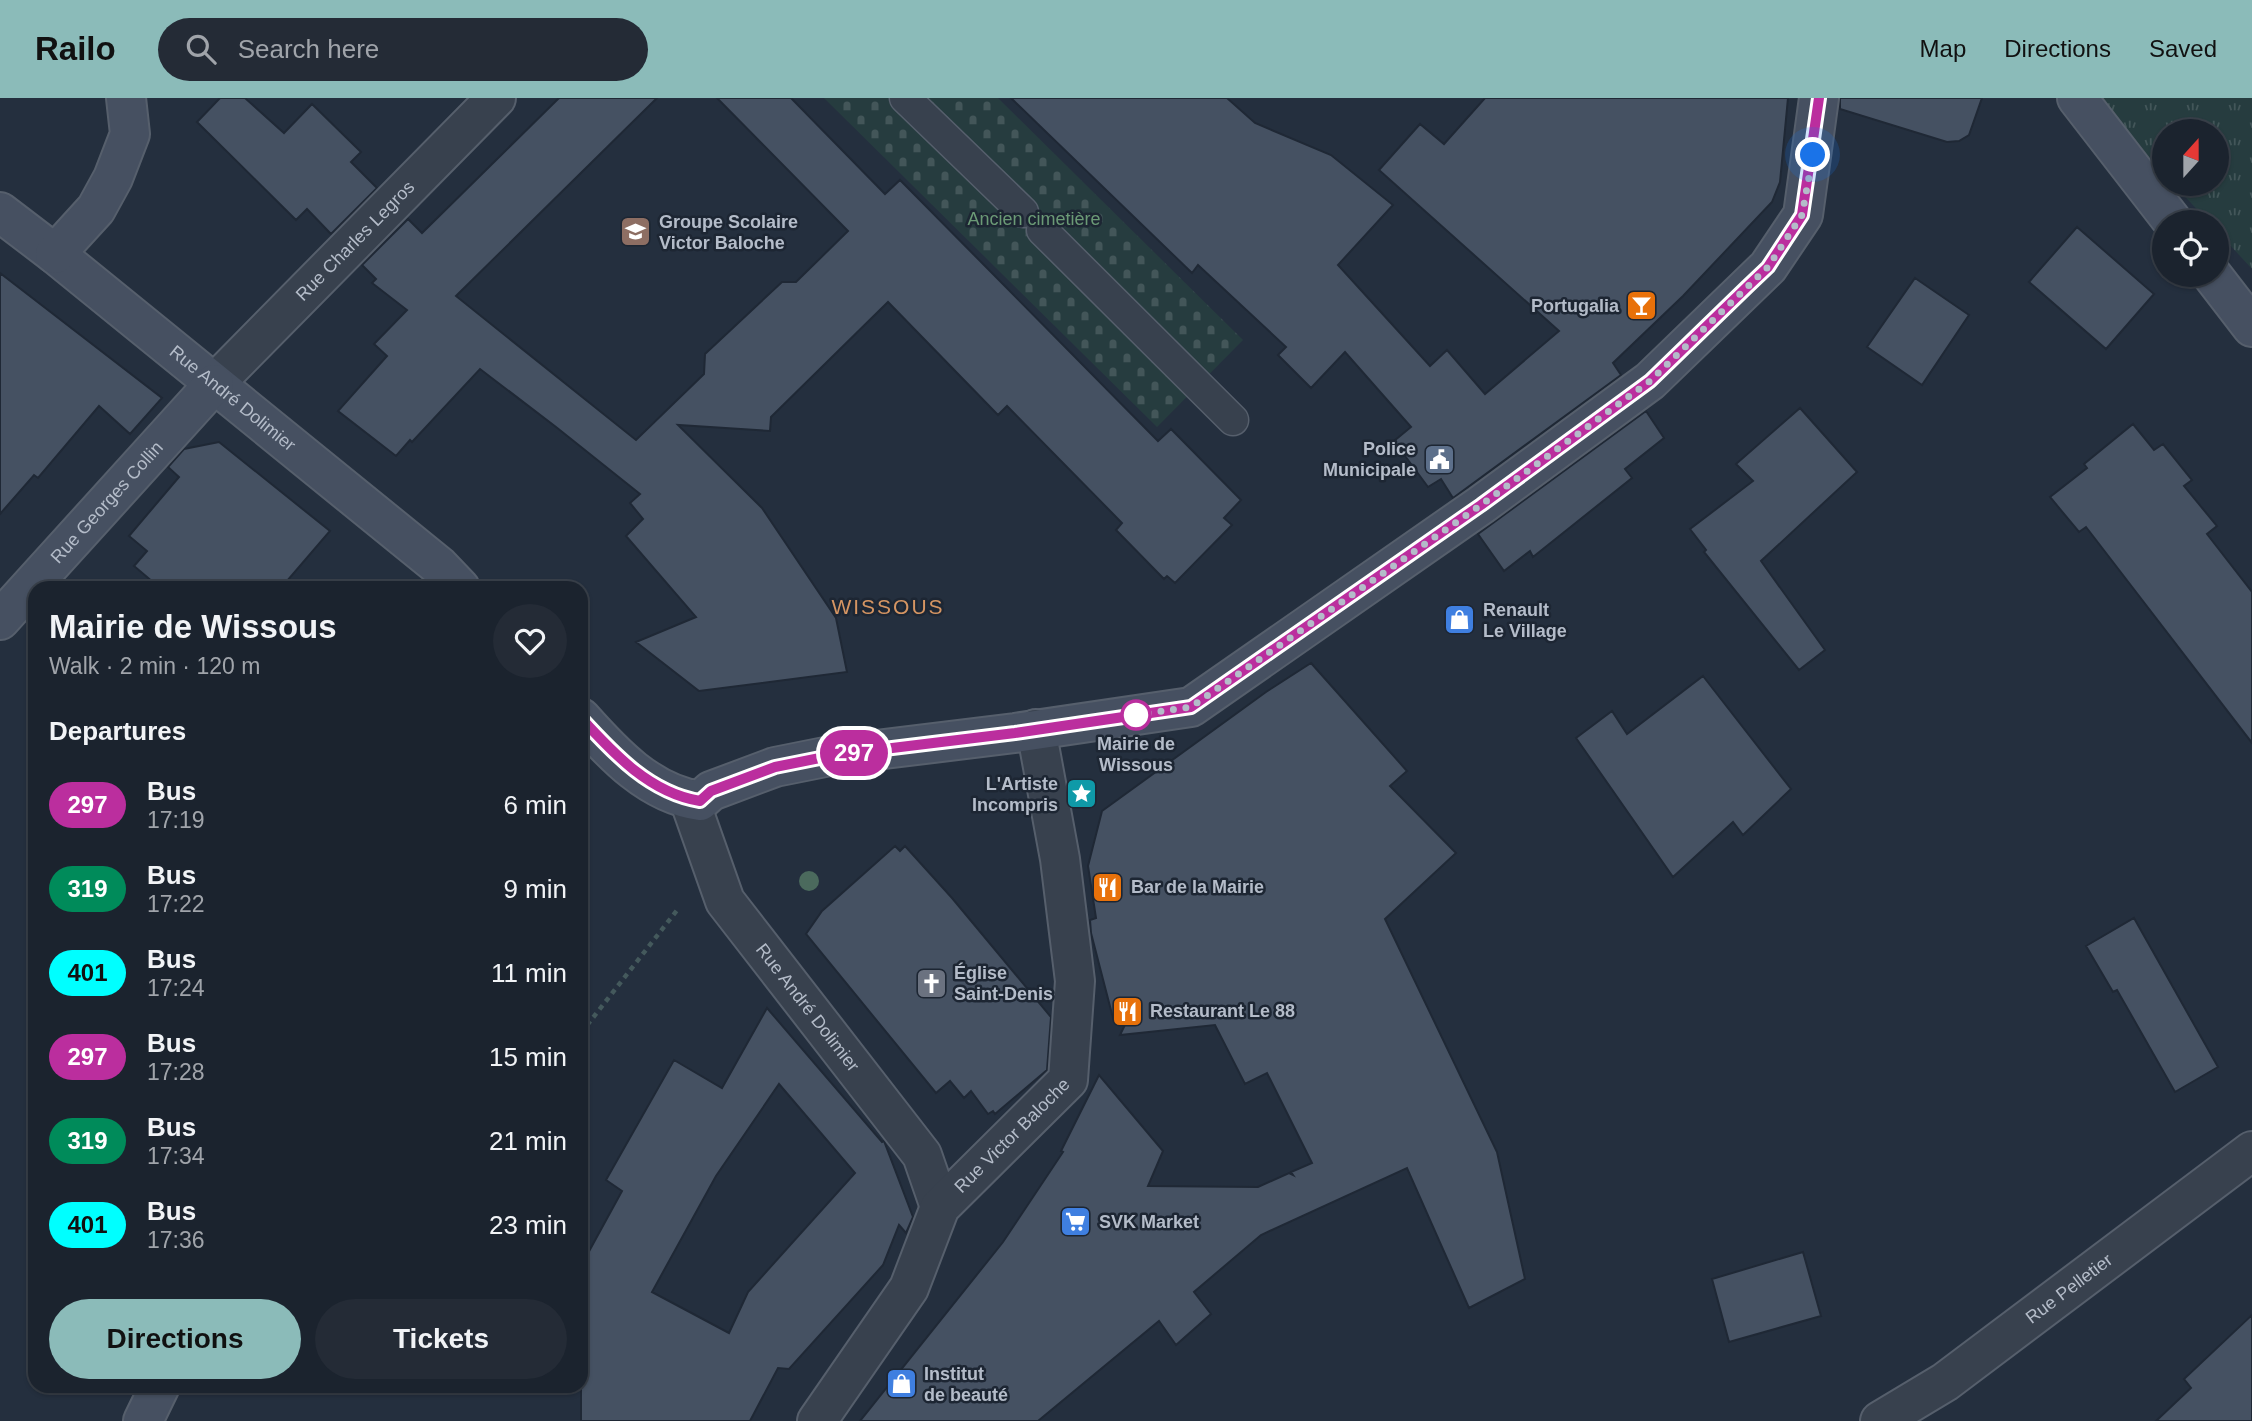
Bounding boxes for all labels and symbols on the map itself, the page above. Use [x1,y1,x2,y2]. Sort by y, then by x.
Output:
north arrow [2152,119,2230,196]
your location [1795,137,1830,172]
street label: Rue Charles Legros [292,177,418,305]
park label: Ancien cimetière [967,209,1101,229]
place label: Groupe Scolaire Victor Baloche [659,212,798,253]
school or university icon: Groupe Scolaire Victor Baloche [619,215,653,249]
bar icon: Portugalia [1625,289,1659,323]
place label: Portugalia [1531,296,1620,316]
street label: Rue André Dolimier [166,341,299,455]
street label: Rue Georges Collin [47,437,167,567]
place label: Police Municipale [1323,439,1416,480]
public building icon: Police Municipale [1422,442,1456,476]
district label: WISSOUS [831,595,945,618]
place label: Renault Le Village [1483,600,1567,641]
shop icon: Renault Le Village [1443,603,1477,637]
marker: Mairie de Wissous [1121,700,1151,730]
line badge: 297 [814,730,894,776]
place label: Mairie de Wissous [1097,734,1175,775]
place label: L'Artiste Incompris [972,774,1058,815]
place icon: L'Artiste Incompris [1064,777,1098,811]
restaurant icon: Bar de la Mairie [1091,870,1125,904]
place label: Bar de la Mairie [1131,877,1264,897]
street label: Rue André Dolimier [752,940,863,1075]
place label: Église Saint-Denis [954,962,1053,1004]
church icon: Église Saint-Denis [914,966,948,1000]
restaurant icon: Restaurant Le 88 [1110,994,1144,1028]
place label: Restaurant Le 88 [1150,1001,1295,1021]
street label: Rue Victor Baloche [950,1074,1074,1197]
supermarket icon: SVK Market [1059,1205,1093,1239]
place label: SVK Market [1099,1212,1199,1232]
street label: Rue Pelletier [2022,1250,2116,1328]
place label: Institut de beauté [924,1364,1008,1405]
shop icon: Institut de beauté [884,1367,918,1401]

